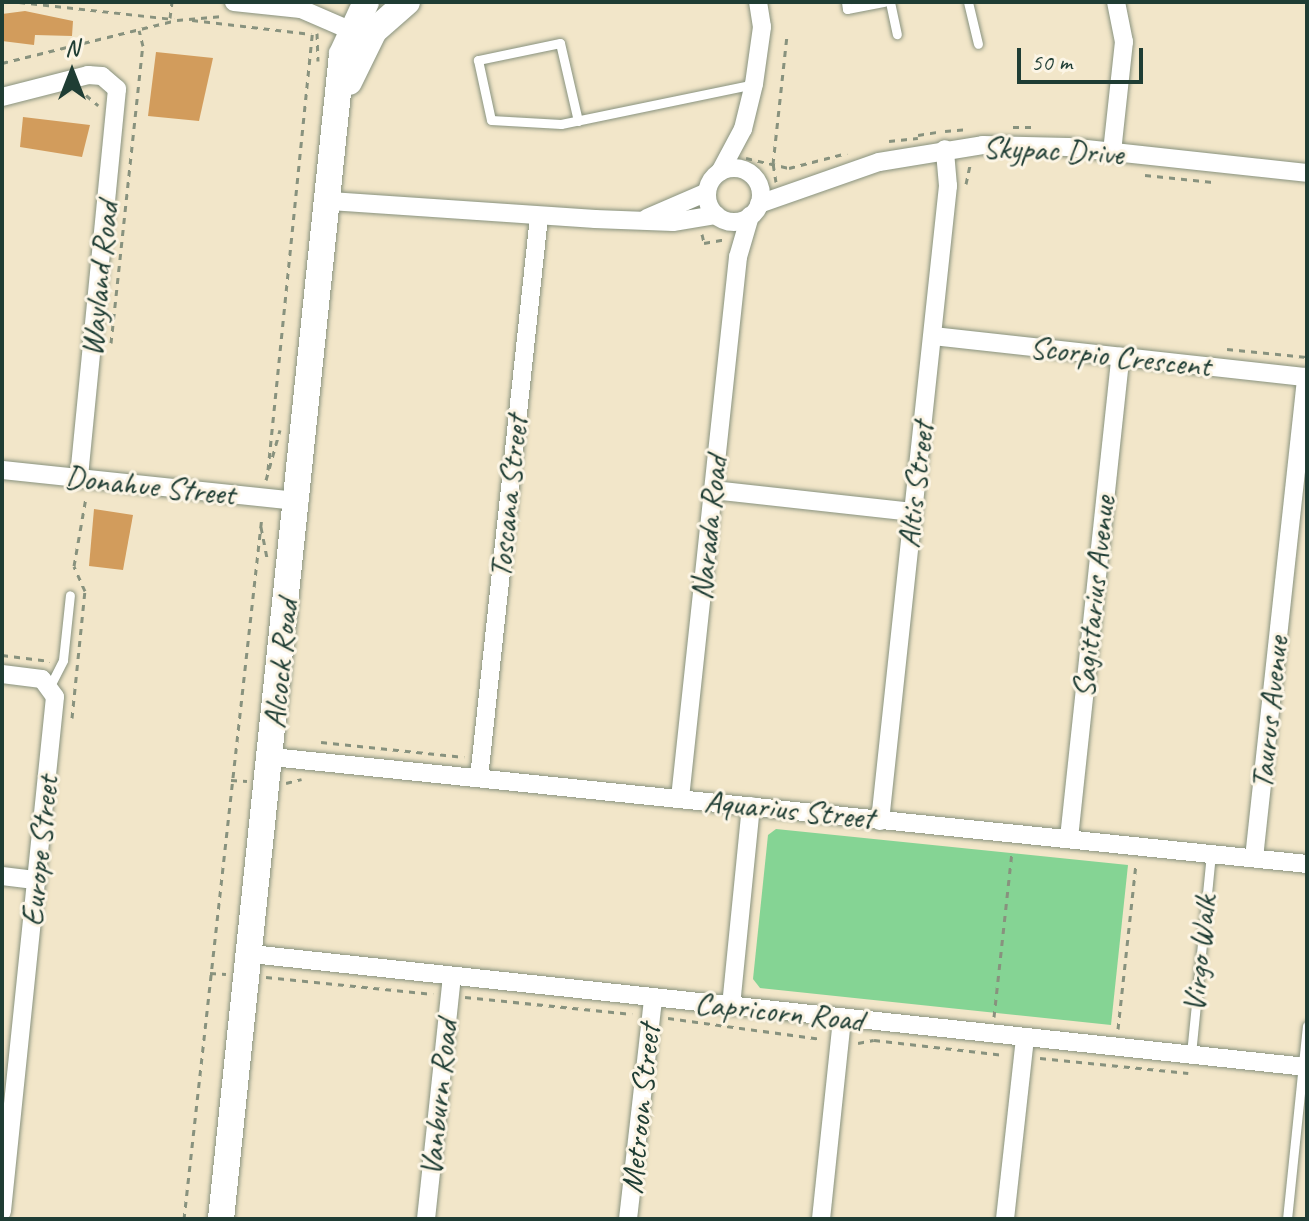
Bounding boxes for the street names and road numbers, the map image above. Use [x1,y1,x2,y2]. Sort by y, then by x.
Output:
street label: Skypac Drive [982,128,1124,174]
street label: Wayland Road [73,201,127,357]
street label: Scorpio Crescent [1028,328,1212,386]
street label: Toscana Street [481,414,537,580]
street label: Altis Street [889,420,943,550]
street label: Narada Road [682,454,736,602]
street label: Donahue Street [63,458,237,514]
street label: Sagittarius Avenue [1064,494,1124,700]
street label: Alcock Road [255,598,307,730]
street label: Taurus Avenue [1243,635,1297,791]
street label: Europe Street [13,774,67,928]
street label: Aquarius Street [703,782,875,838]
street label: Virgo Walk [1175,893,1225,1015]
street label: Capricorn Road [693,984,865,1040]
street label: Vanburn Road [412,1019,466,1177]
street label: Metroon Street [613,1022,669,1196]

